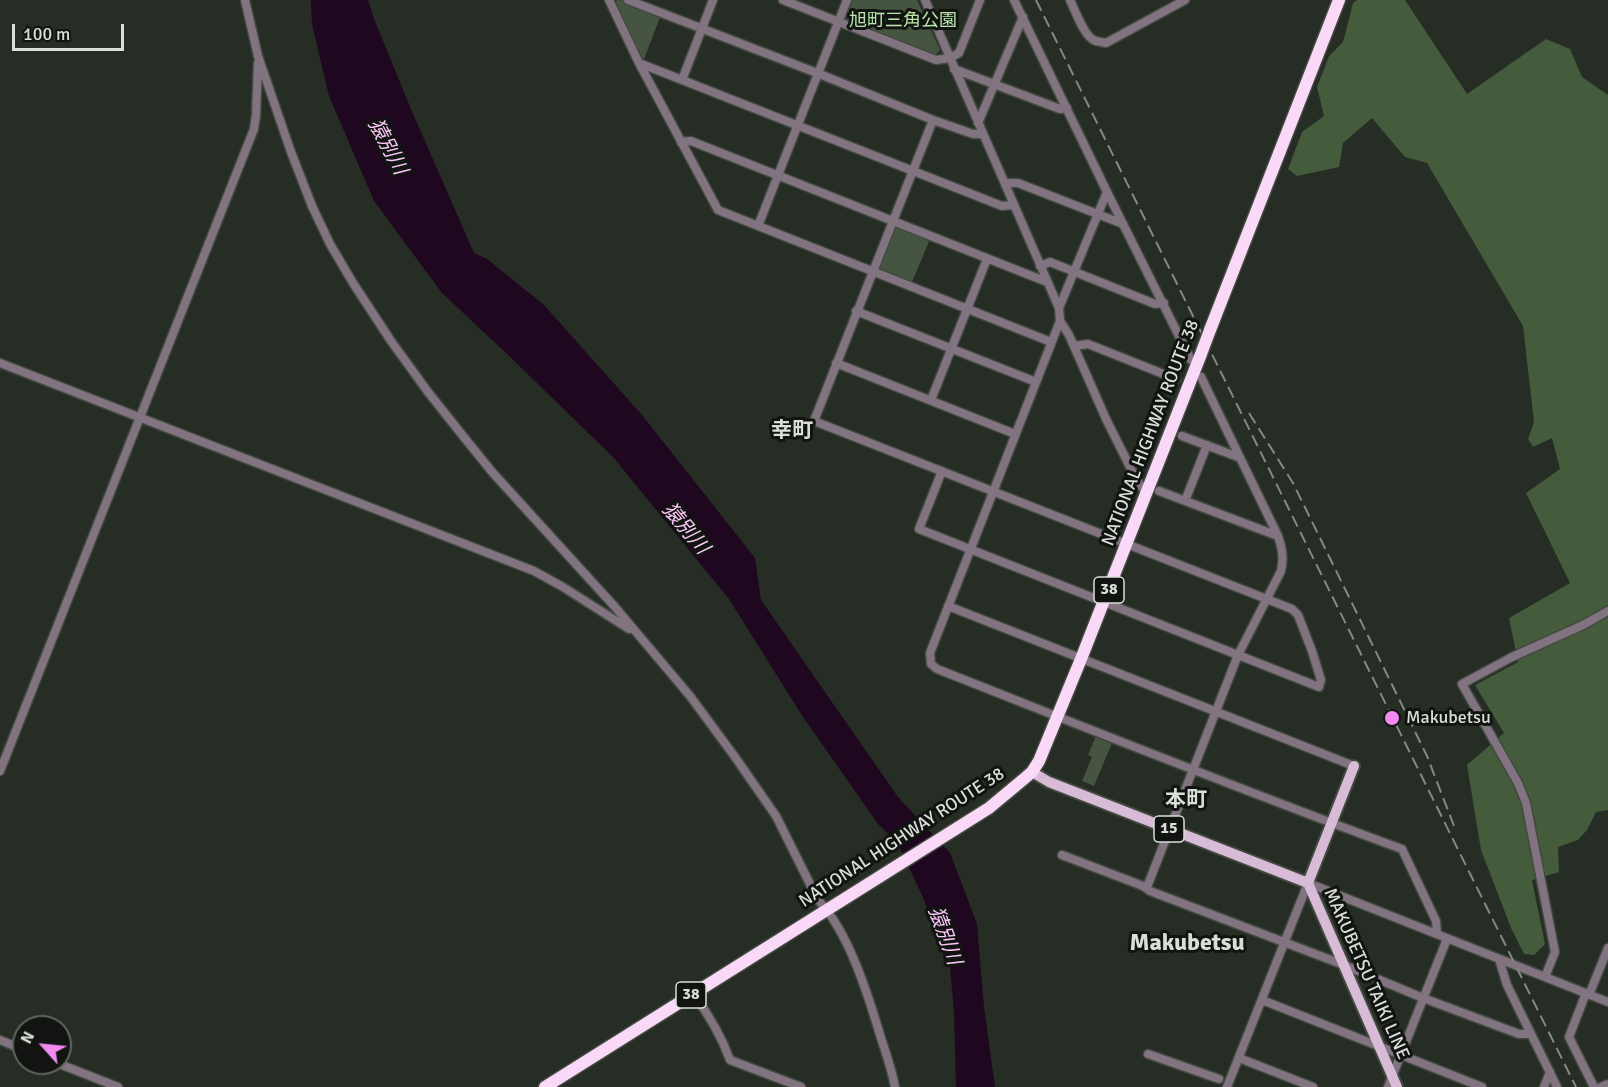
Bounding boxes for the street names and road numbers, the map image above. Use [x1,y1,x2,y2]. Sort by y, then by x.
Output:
street label: NATIONAL HIGHWAY ROUTE 38 [1098,317,1204,549]
road number: 38 [1094,577,1124,603]
street label: NATIONAL HIGHWAY ROUTE 38 [795,763,1009,913]
road number: 15 [1154,816,1184,842]
street label: MAKUBETSU TAIKI LINE [1319,885,1413,1063]
road number: 38 [676,982,706,1008]

